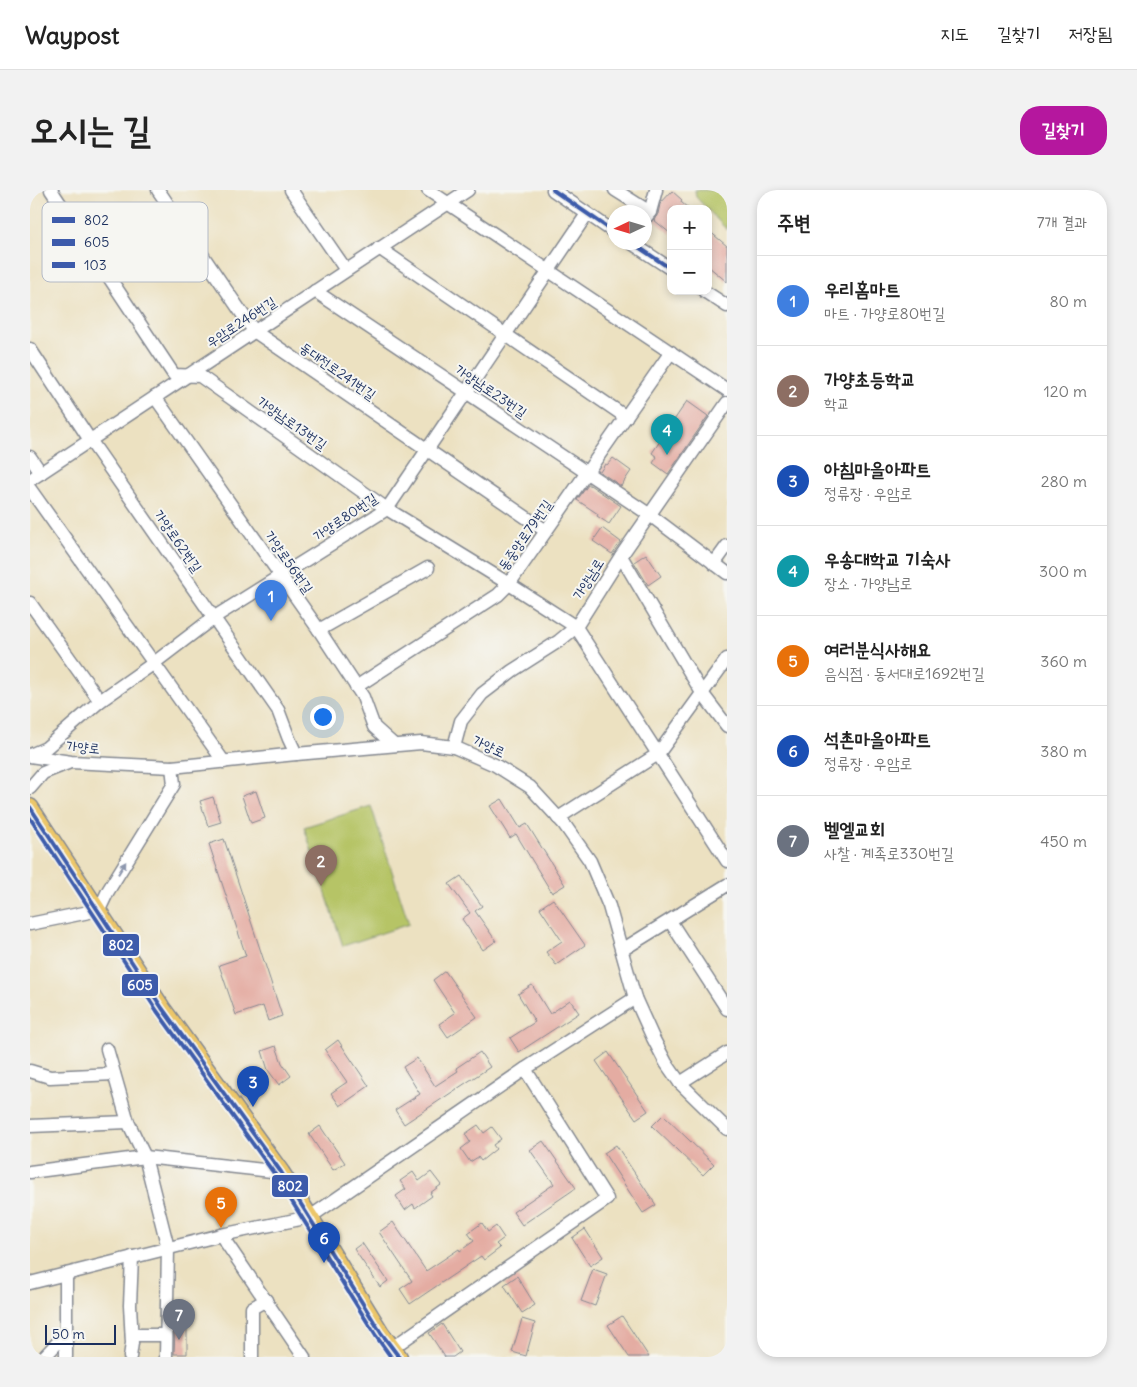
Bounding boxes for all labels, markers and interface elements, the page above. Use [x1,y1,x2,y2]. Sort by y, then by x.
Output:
text: Waypost [25,20,119,50]
text: 지도 [940,22,969,45]
text: 길찾기 [997,22,1041,45]
text: 저장됨 [1069,22,1112,45]
button: 길찾기 [1020,106,1107,155]
text: 오시는 길 [30,107,151,151]
legend [42,202,208,282]
north arrow [607,205,652,250]
map controls [667,205,712,295]
button: + [667,205,712,250]
text: 주변 [777,209,811,236]
text: 802 [84,211,109,229]
text: 7개 결과 [1037,212,1087,232]
text: 605 [84,233,109,251]
button: − [667,250,712,295]
text: 103 [84,256,107,274]
text: 우리홈마트 [824,277,900,301]
text: 1 [790,291,796,311]
text: 80 m [1049,291,1087,311]
street label: 우암로246번길 [203,292,280,351]
text: 마트 · 가양로80번길 [824,303,945,323]
street label: 동대전로241번길 [297,338,380,404]
street label: 가양남로23번길 [451,360,531,422]
text: 가양초등학교 [824,367,916,391]
text: 2 [789,381,797,401]
text: 120 m [1044,381,1087,401]
street label: 가양남로13번길 [254,392,331,454]
text: 학교 [824,393,850,413]
pin: 4 [651,414,683,455]
text: 아침마을아파트 [824,457,931,481]
text: 3 [788,471,798,491]
text: 280 m [1041,471,1087,491]
text: 정류장 · 우암로 [824,483,912,503]
street label: 가양로80번길 [309,489,381,545]
street label: 동중앙로79번길 [494,495,556,574]
street label: 가양로62번길 [150,506,206,576]
street label: 가양로56번길 [261,527,318,597]
text: 우송대학교 기숙사 [824,547,951,571]
street label: 가양남로 [568,555,608,603]
text: 4 [788,561,798,581]
text: 300 m [1039,561,1087,581]
text: 장소 · 가양남로 [824,573,912,593]
pin: 1 [255,580,287,621]
text: 여러분식사해요 [824,637,931,661]
text: 5 [788,651,798,671]
text: 360 m [1040,651,1087,671]
text: 음식점 · 동서대로1692번길 [824,663,985,683]
your location [310,704,336,730]
text: 석촌마을아파트 [824,727,931,751]
street label: 가양로 [470,731,508,761]
street label: 가양로 [65,737,101,757]
text: 6 [788,741,798,761]
text: 380 m [1040,741,1087,761]
text: 정류장 · 우암로 [824,753,912,773]
text: 벨엘교회 [824,817,885,841]
text: 7 [789,831,797,851]
text: 450 m [1040,831,1087,851]
text: 사찰 · 계족로330번길 [824,843,954,863]
pin: 2 [305,845,337,886]
one-way arrow [118,861,127,874]
line badge: 802 [102,933,140,957]
text: 802 [109,936,134,954]
line badge: 605 [121,973,159,997]
text: 605 [127,976,153,994]
pin: 3 [237,1066,269,1107]
line badge: 802 [271,1174,309,1198]
text: 802 [278,1177,303,1195]
pin: 5 [205,1187,237,1228]
pin: 6 [308,1222,340,1263]
pin: 7 [163,1299,195,1340]
scale bar [45,1322,116,1345]
text: 50 m [52,1325,85,1343]

